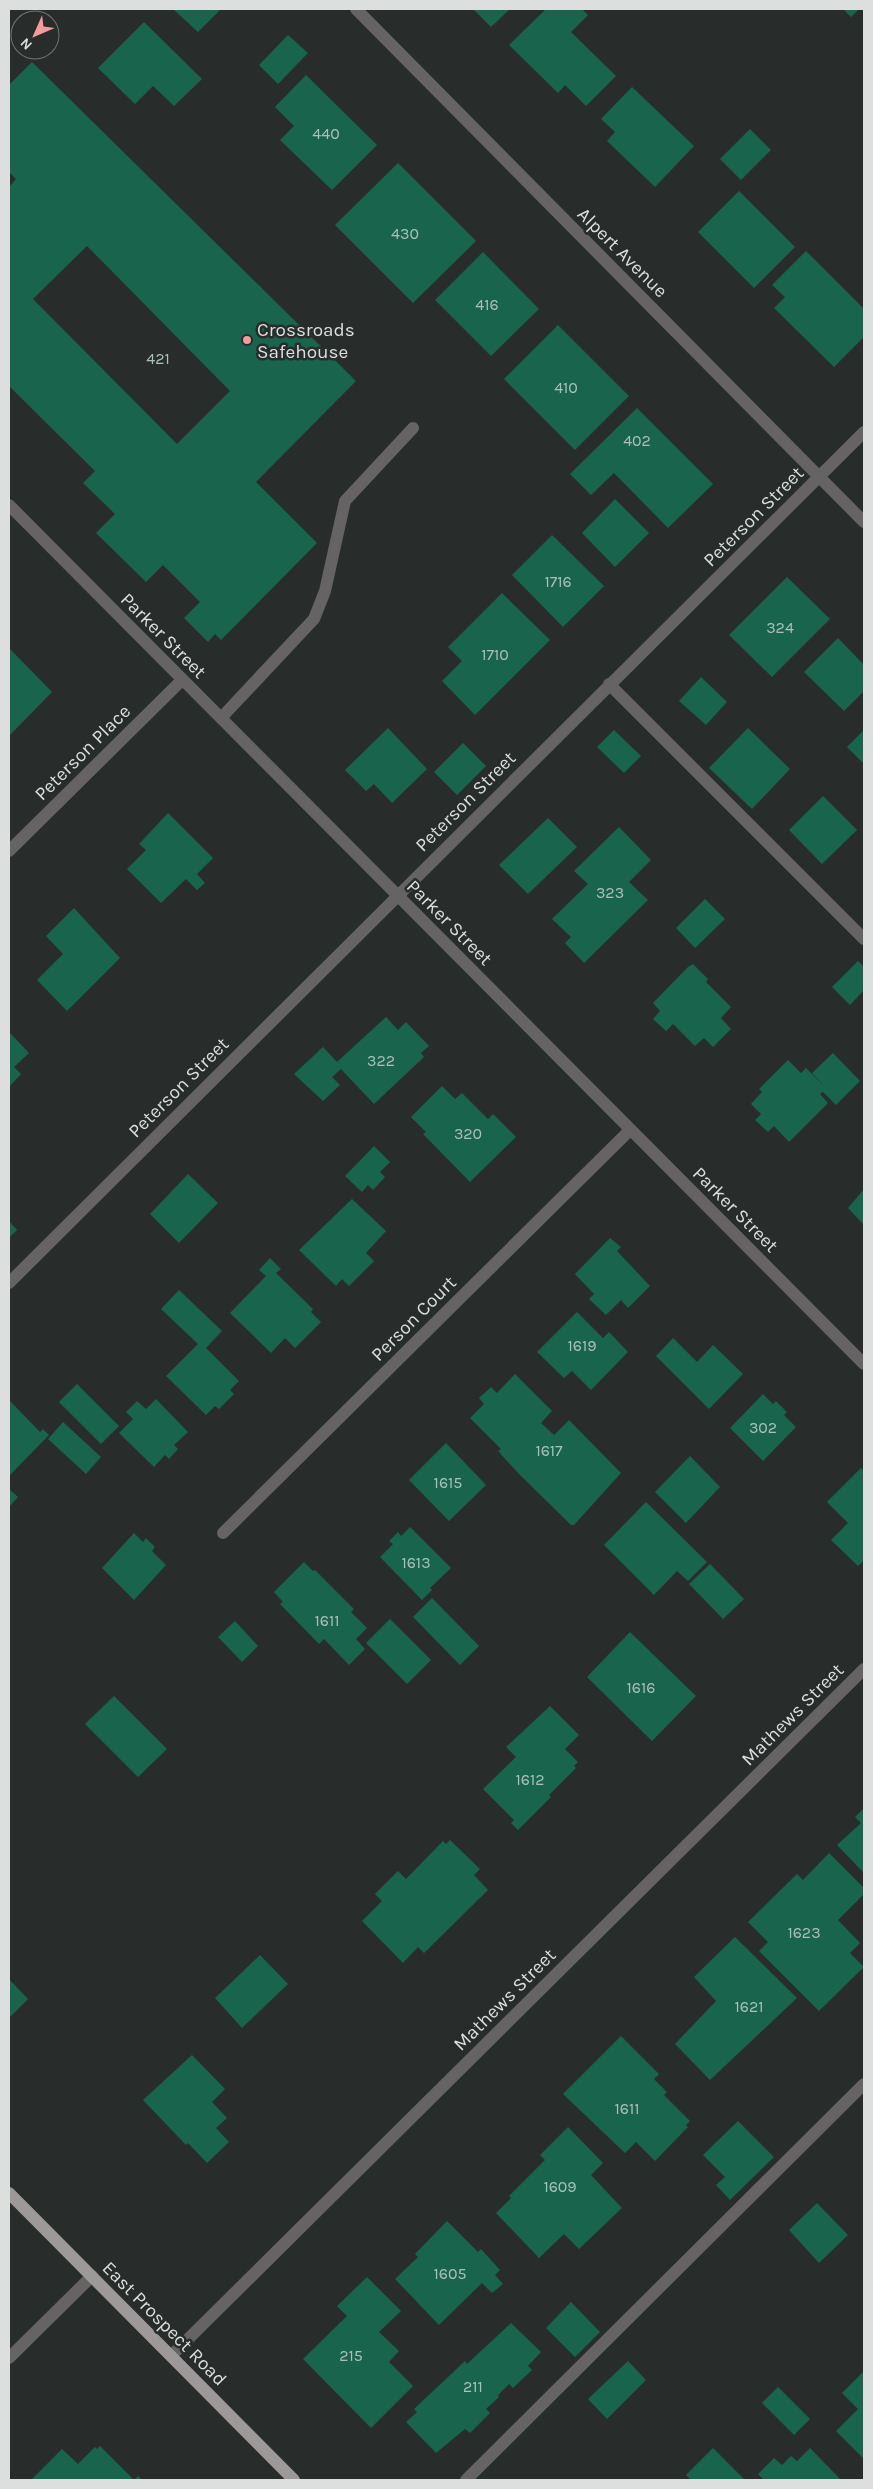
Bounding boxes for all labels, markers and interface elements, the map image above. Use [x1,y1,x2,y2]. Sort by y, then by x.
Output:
north arrow [10,10,60,60]
text: N [17,34,36,53]
house number: 440 [312,124,340,143]
street label: Alpert Avenue [573,203,672,302]
house number: 430 [391,224,419,243]
house number: 416 [475,295,499,314]
place label: Crossroads Safehouse [257,319,355,363]
marker: Crossroads Safehouse [241,334,253,346]
house number: 421 [146,349,170,368]
house number: 410 [554,378,578,397]
house number: 402 [623,431,651,450]
street label: Peterson Street [699,462,808,571]
house number: 1716 [544,572,572,591]
street label: Parker Street [116,588,211,683]
house number: 324 [766,618,794,637]
house number: 1710 [481,645,509,664]
street label: Peterson Place [30,700,135,805]
street label: Peterson Street [411,747,520,856]
street label: Parker Street [402,875,497,970]
house number: 323 [596,883,624,902]
street label: Peterson Street [124,1033,233,1142]
house number: 322 [367,1051,395,1070]
house number: 320 [454,1124,482,1143]
street label: Parker Street [688,1162,783,1257]
street label: Person Court [367,1272,461,1366]
house number: 1619 [567,1336,597,1355]
house number: 302 [749,1418,777,1437]
house number: 1617 [535,1441,563,1460]
house number: 1615 [434,1473,462,1492]
house number: 1613 [401,1553,431,1572]
house number: 1611 [314,1611,340,1630]
street label: Mathews Street [737,1659,848,1770]
house number: 1616 [627,1678,655,1697]
house number: 1612 [515,1770,545,1789]
house number: 1623 [787,1923,821,1942]
street label: Mathews Street [449,1944,560,2055]
house number: 1621 [734,1997,764,2016]
house number: 1611 [614,2099,640,2118]
house number: 1609 [543,2177,577,2196]
street label: East Prospect Road [98,2257,231,2390]
house number: 1605 [434,2264,466,2283]
house number: 215 [339,2346,363,2365]
house number: 211 [463,2377,483,2396]

